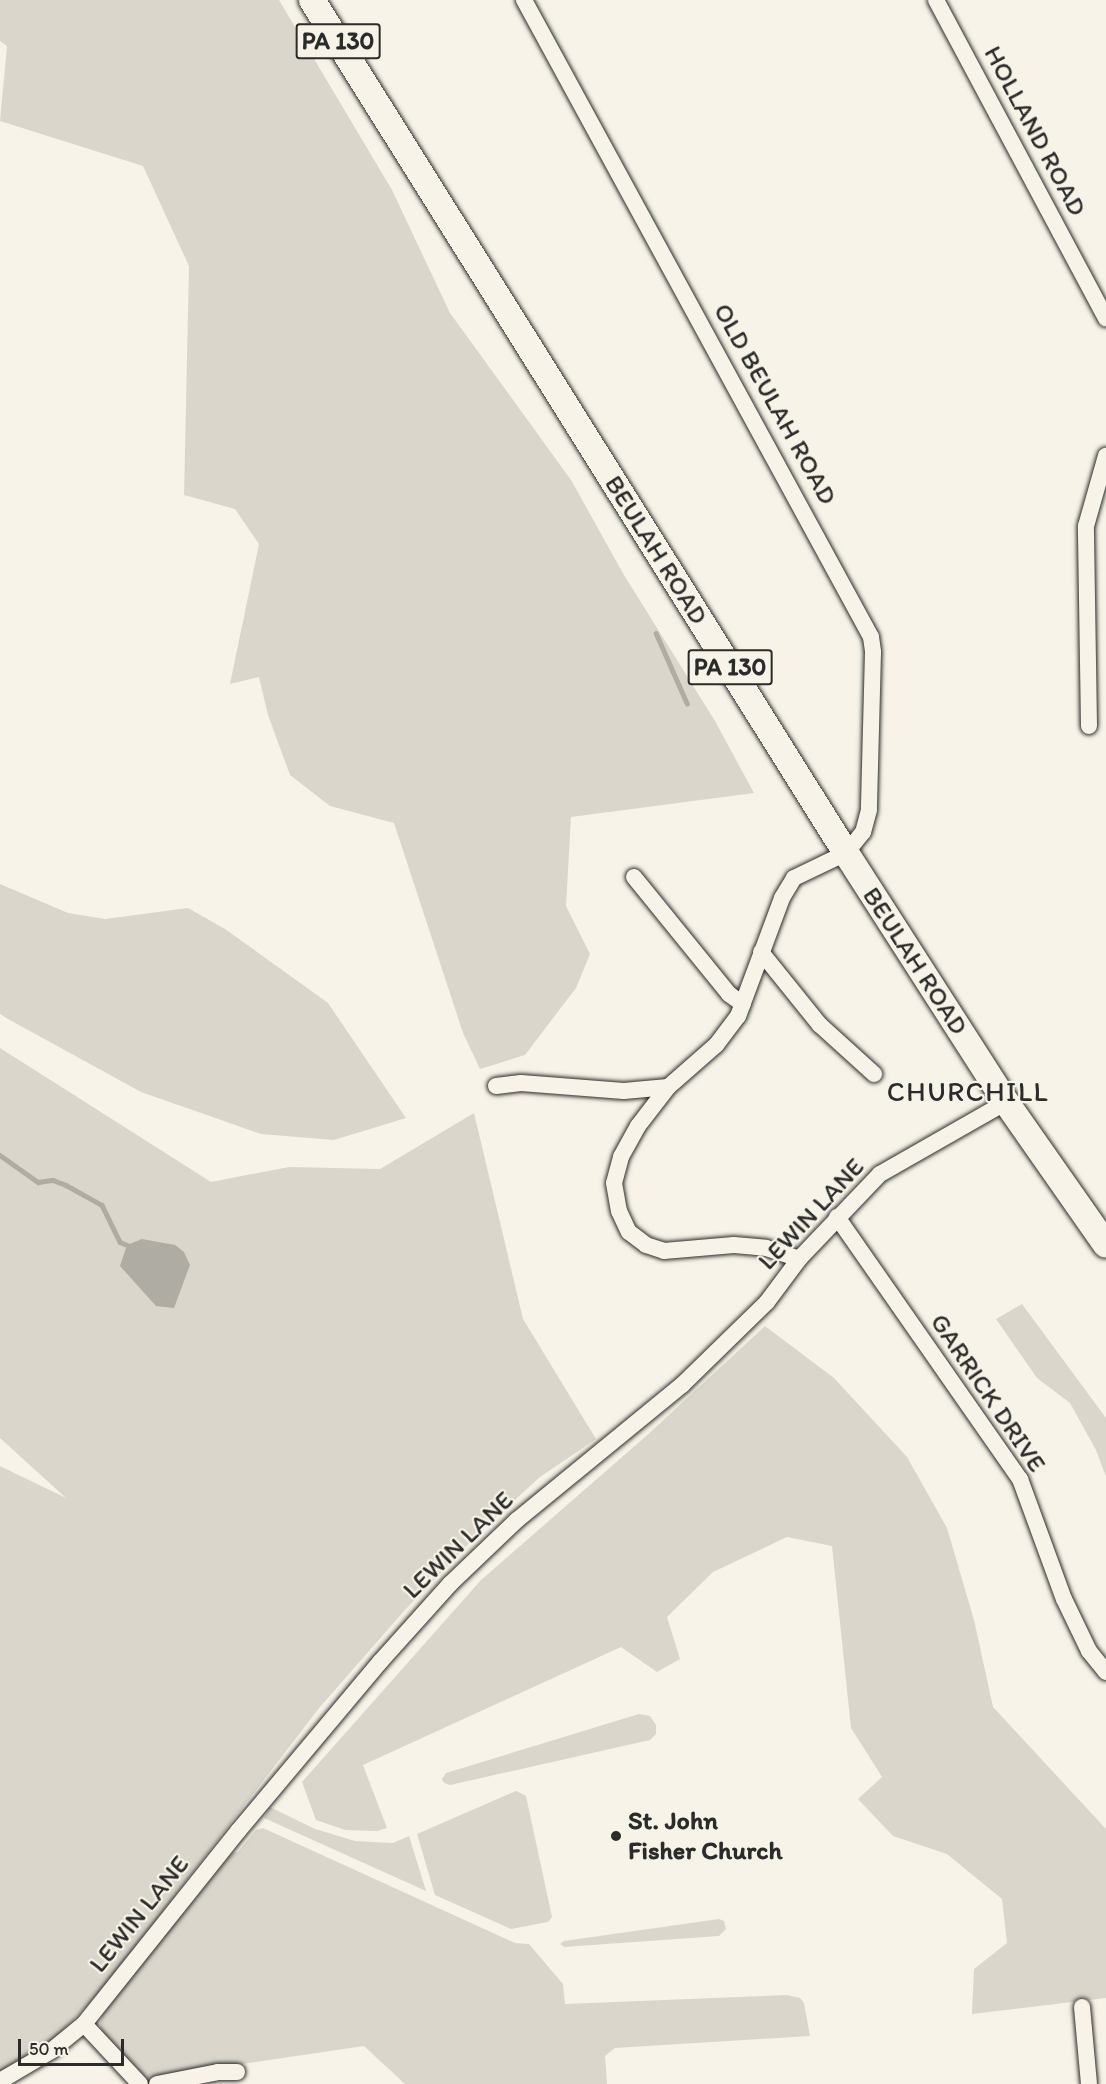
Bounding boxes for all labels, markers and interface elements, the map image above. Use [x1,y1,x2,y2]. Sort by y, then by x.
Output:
road number: PA 130 [294,20,382,62]
street label: HOLLAND ROAD [977,41,1093,221]
street label: OLD BEULAH ROAD [707,299,843,509]
street label: BEULAH ROAD [598,470,714,630]
road number: PA 130 [686,646,774,688]
street label: BEULAH ROAD [856,881,974,1041]
district label: CHURCHILL [888,1074,1048,1108]
street label: LEWIN LANE [751,1152,871,1276]
street label: GARRICK DRIVE [923,1308,1053,1478]
street label: LEWIN LANE [396,1485,520,1605]
place label: St. John Fisher Church [628,1805,782,1866]
marker: St. John Fisher Church [609,1829,623,1843]
street label: LEWIN LANE [82,1849,196,1979]
scale bar [21,2027,128,2065]
text: 50 m [29,2038,69,2060]

